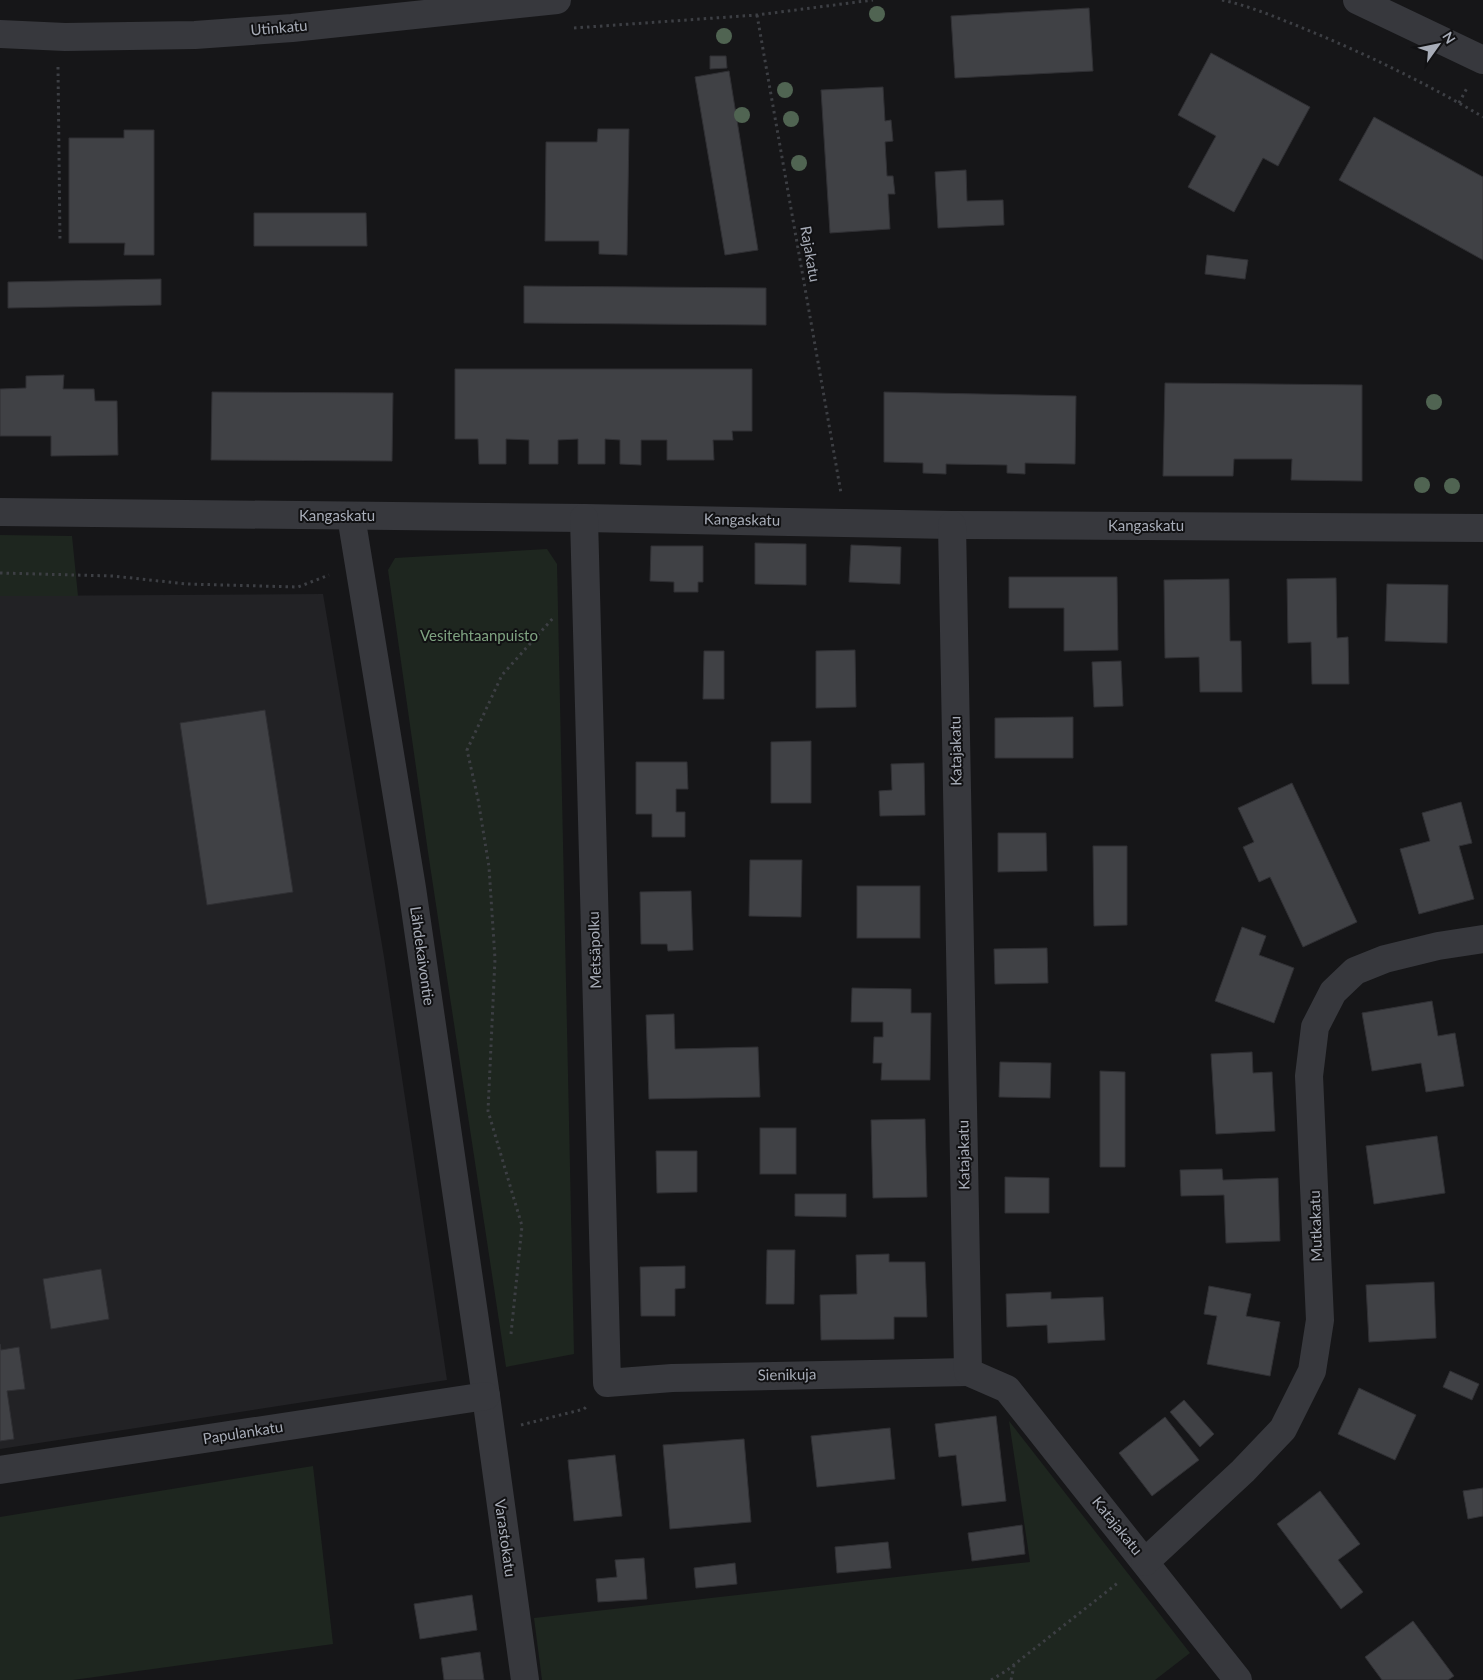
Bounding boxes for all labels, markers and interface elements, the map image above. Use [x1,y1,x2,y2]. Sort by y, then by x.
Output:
street label: Utinkatu [250,16,308,38]
north arrow [1413,20,1463,70]
text: N [1439,28,1459,47]
street label: Rajakatu [797,224,825,283]
street label: Kangaskatu [299,506,375,524]
street label: Kangaskatu [704,509,780,529]
street label: Kangaskatu [1108,516,1184,534]
park label: Vesitehtaanpuisto [420,626,538,644]
street label: Katajakatu [945,716,965,786]
street label: Lähdekaivontie [407,905,439,1007]
street label: Metsäpolku [584,911,604,989]
street label: Katajakatu [953,1120,973,1190]
street label: Mutkakatu [1305,1190,1325,1262]
street label: Sienikuja [758,1364,816,1384]
street label: Papulankatu [201,1417,284,1447]
street label: Katajakatu [1089,1493,1147,1558]
street label: Varastokatu [492,1498,520,1578]

